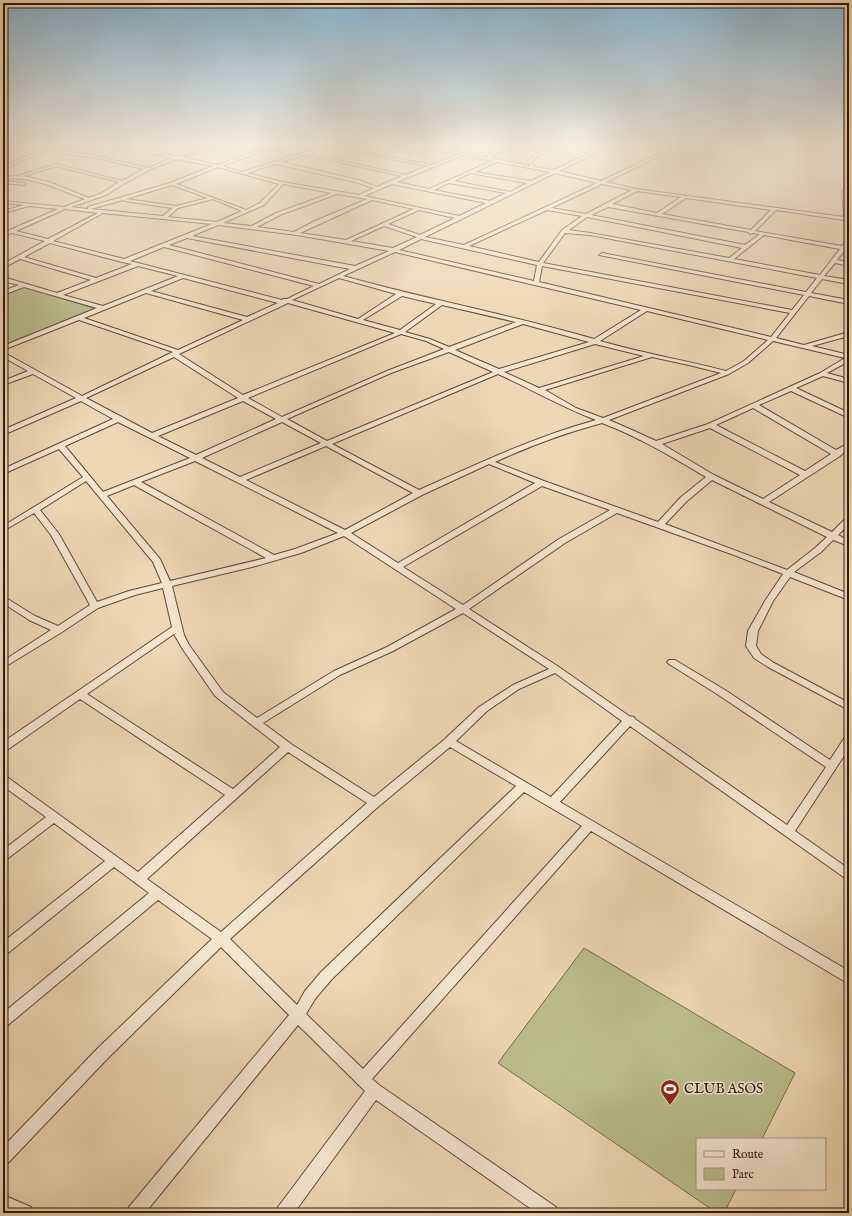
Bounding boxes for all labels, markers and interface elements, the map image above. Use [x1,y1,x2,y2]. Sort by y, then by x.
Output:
sports icon: CLUB ASOS [659,1078,681,1106]
place label: CLUB ASOS [684,1080,763,1098]
legend [696,1138,826,1190]
text: Route [732,1147,764,1162]
text: Parc [732,1167,754,1182]

